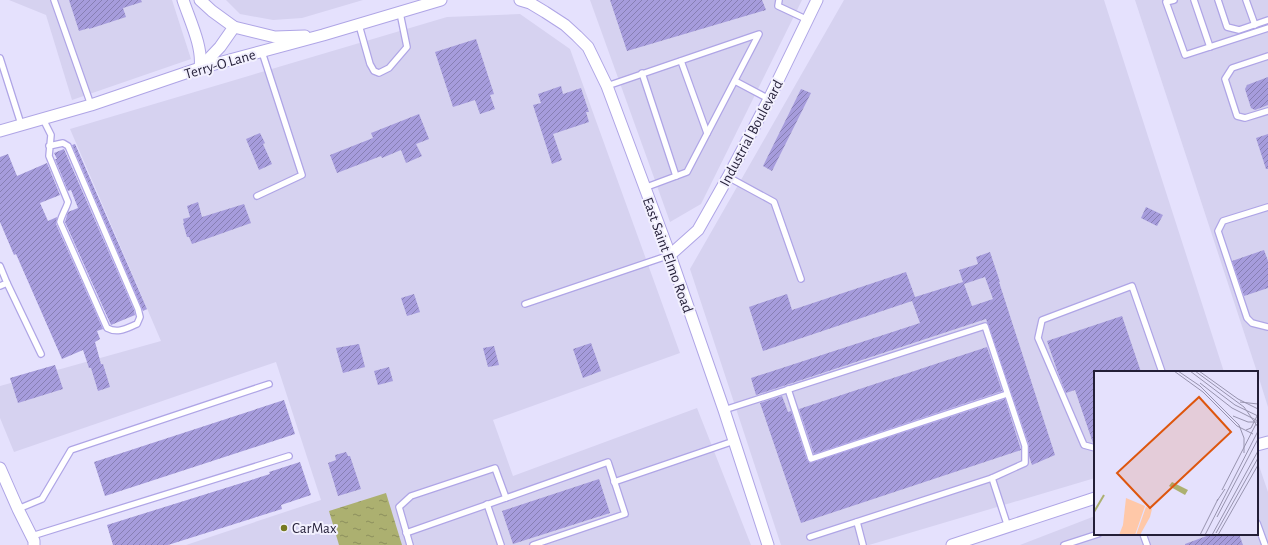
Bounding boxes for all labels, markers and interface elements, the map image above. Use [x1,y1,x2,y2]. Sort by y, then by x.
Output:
street label: Terry-O Lane [183,47,258,82]
street label: Industrial Boulevard [717,77,786,189]
street label: East Saint Elmo Road [640,195,695,315]
inset map [1094,371,1258,535]
place label: CarMax [292,521,337,536]
marker: CarMax [279,523,289,533]

